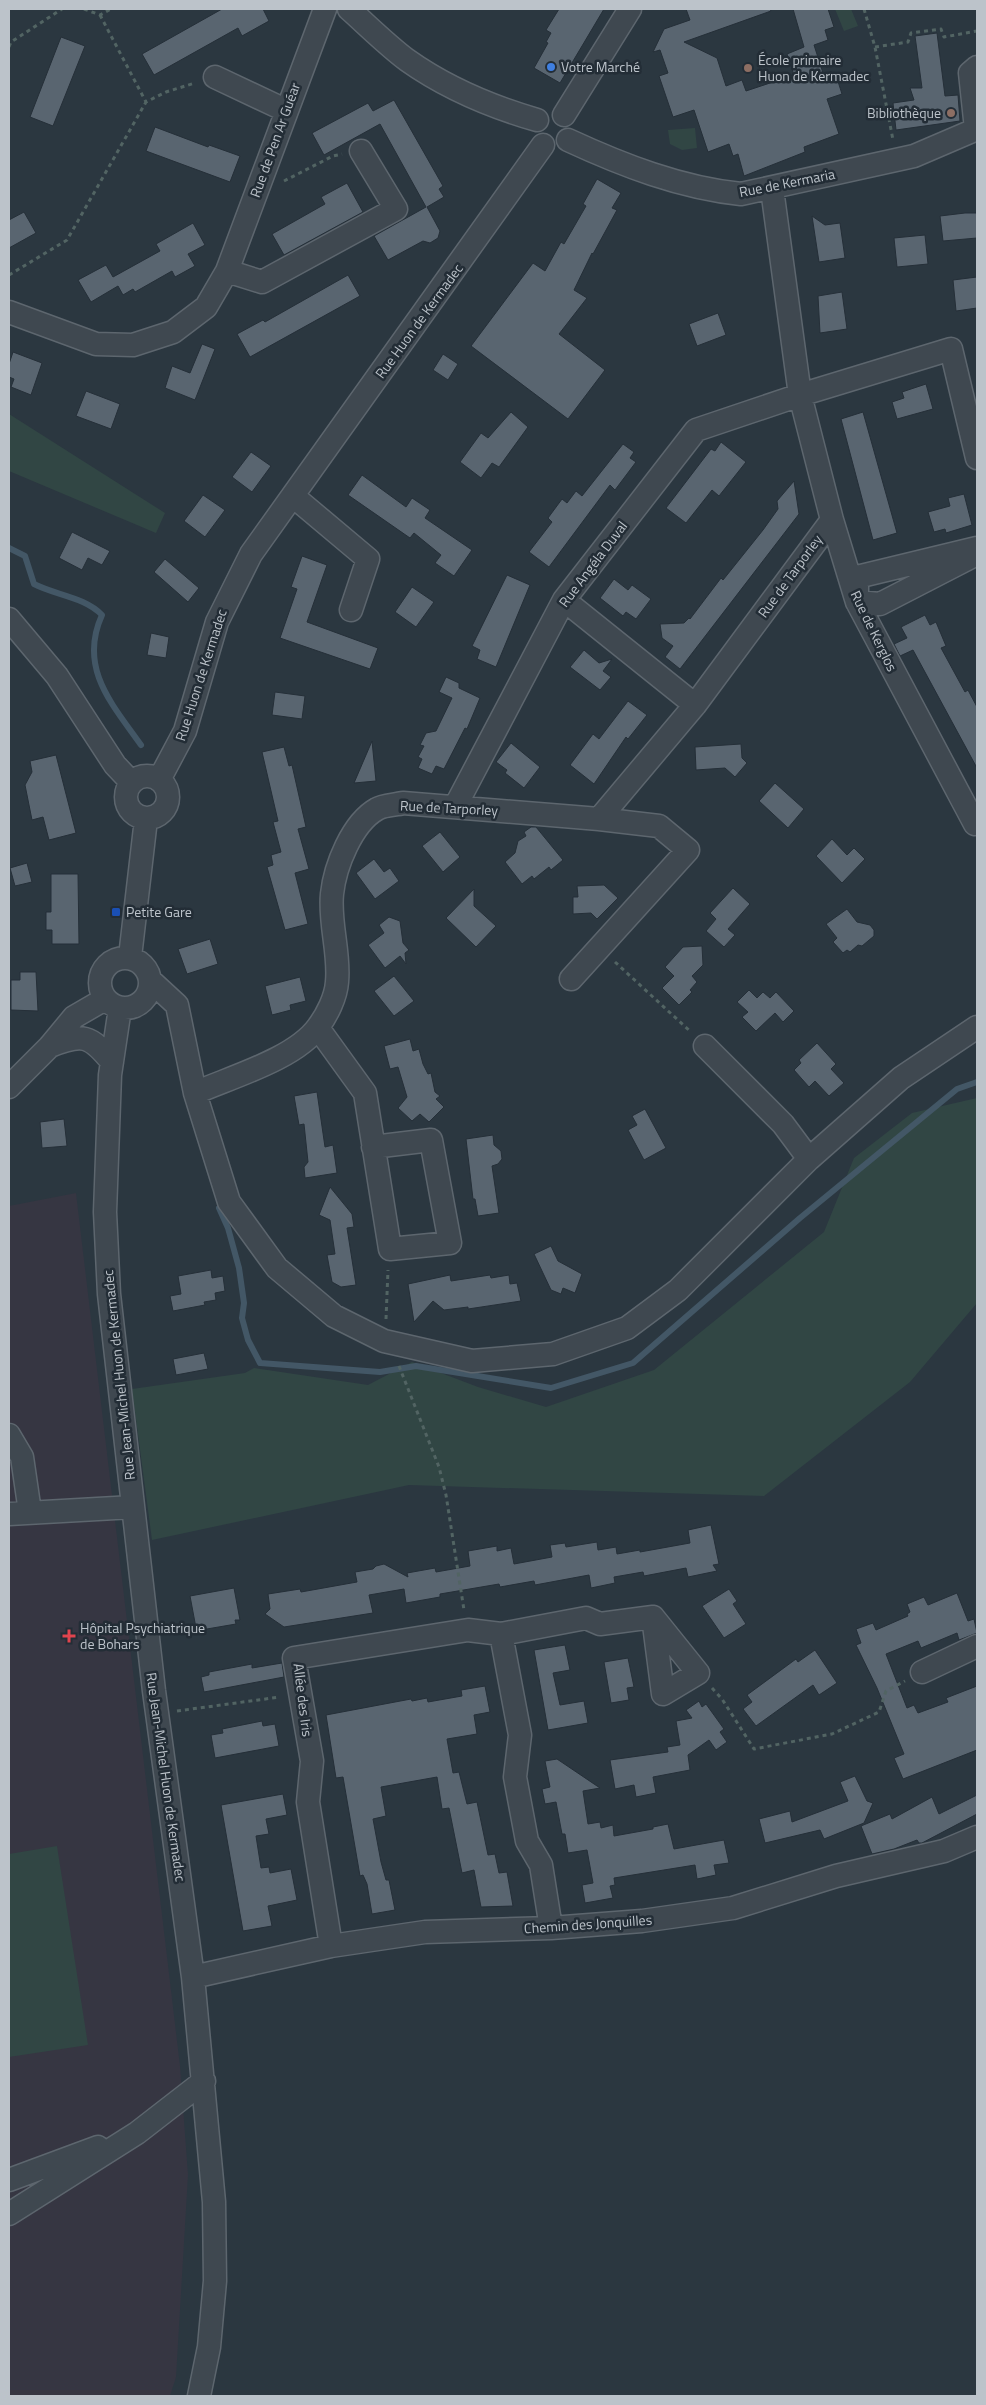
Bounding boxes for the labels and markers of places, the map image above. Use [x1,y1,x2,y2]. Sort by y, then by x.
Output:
place label: École primaire Huon de Kermadec [758,49,869,86]
place label: Votre Marché [561,56,640,77]
marker: Votre Marché [545,61,557,73]
marker: École primaire Huon de Kermadec [742,62,754,74]
place label: Bibliothèque [867,102,941,123]
marker: Bibliothèque [945,107,957,119]
place label: Petite Gare [126,901,192,922]
marker: Petite Gare [110,906,122,918]
place label: Hôpital Psychiatrique de Bohars [80,1617,205,1654]
marker: Hôpital Psychiatrique de Bohars [62,1629,76,1643]

